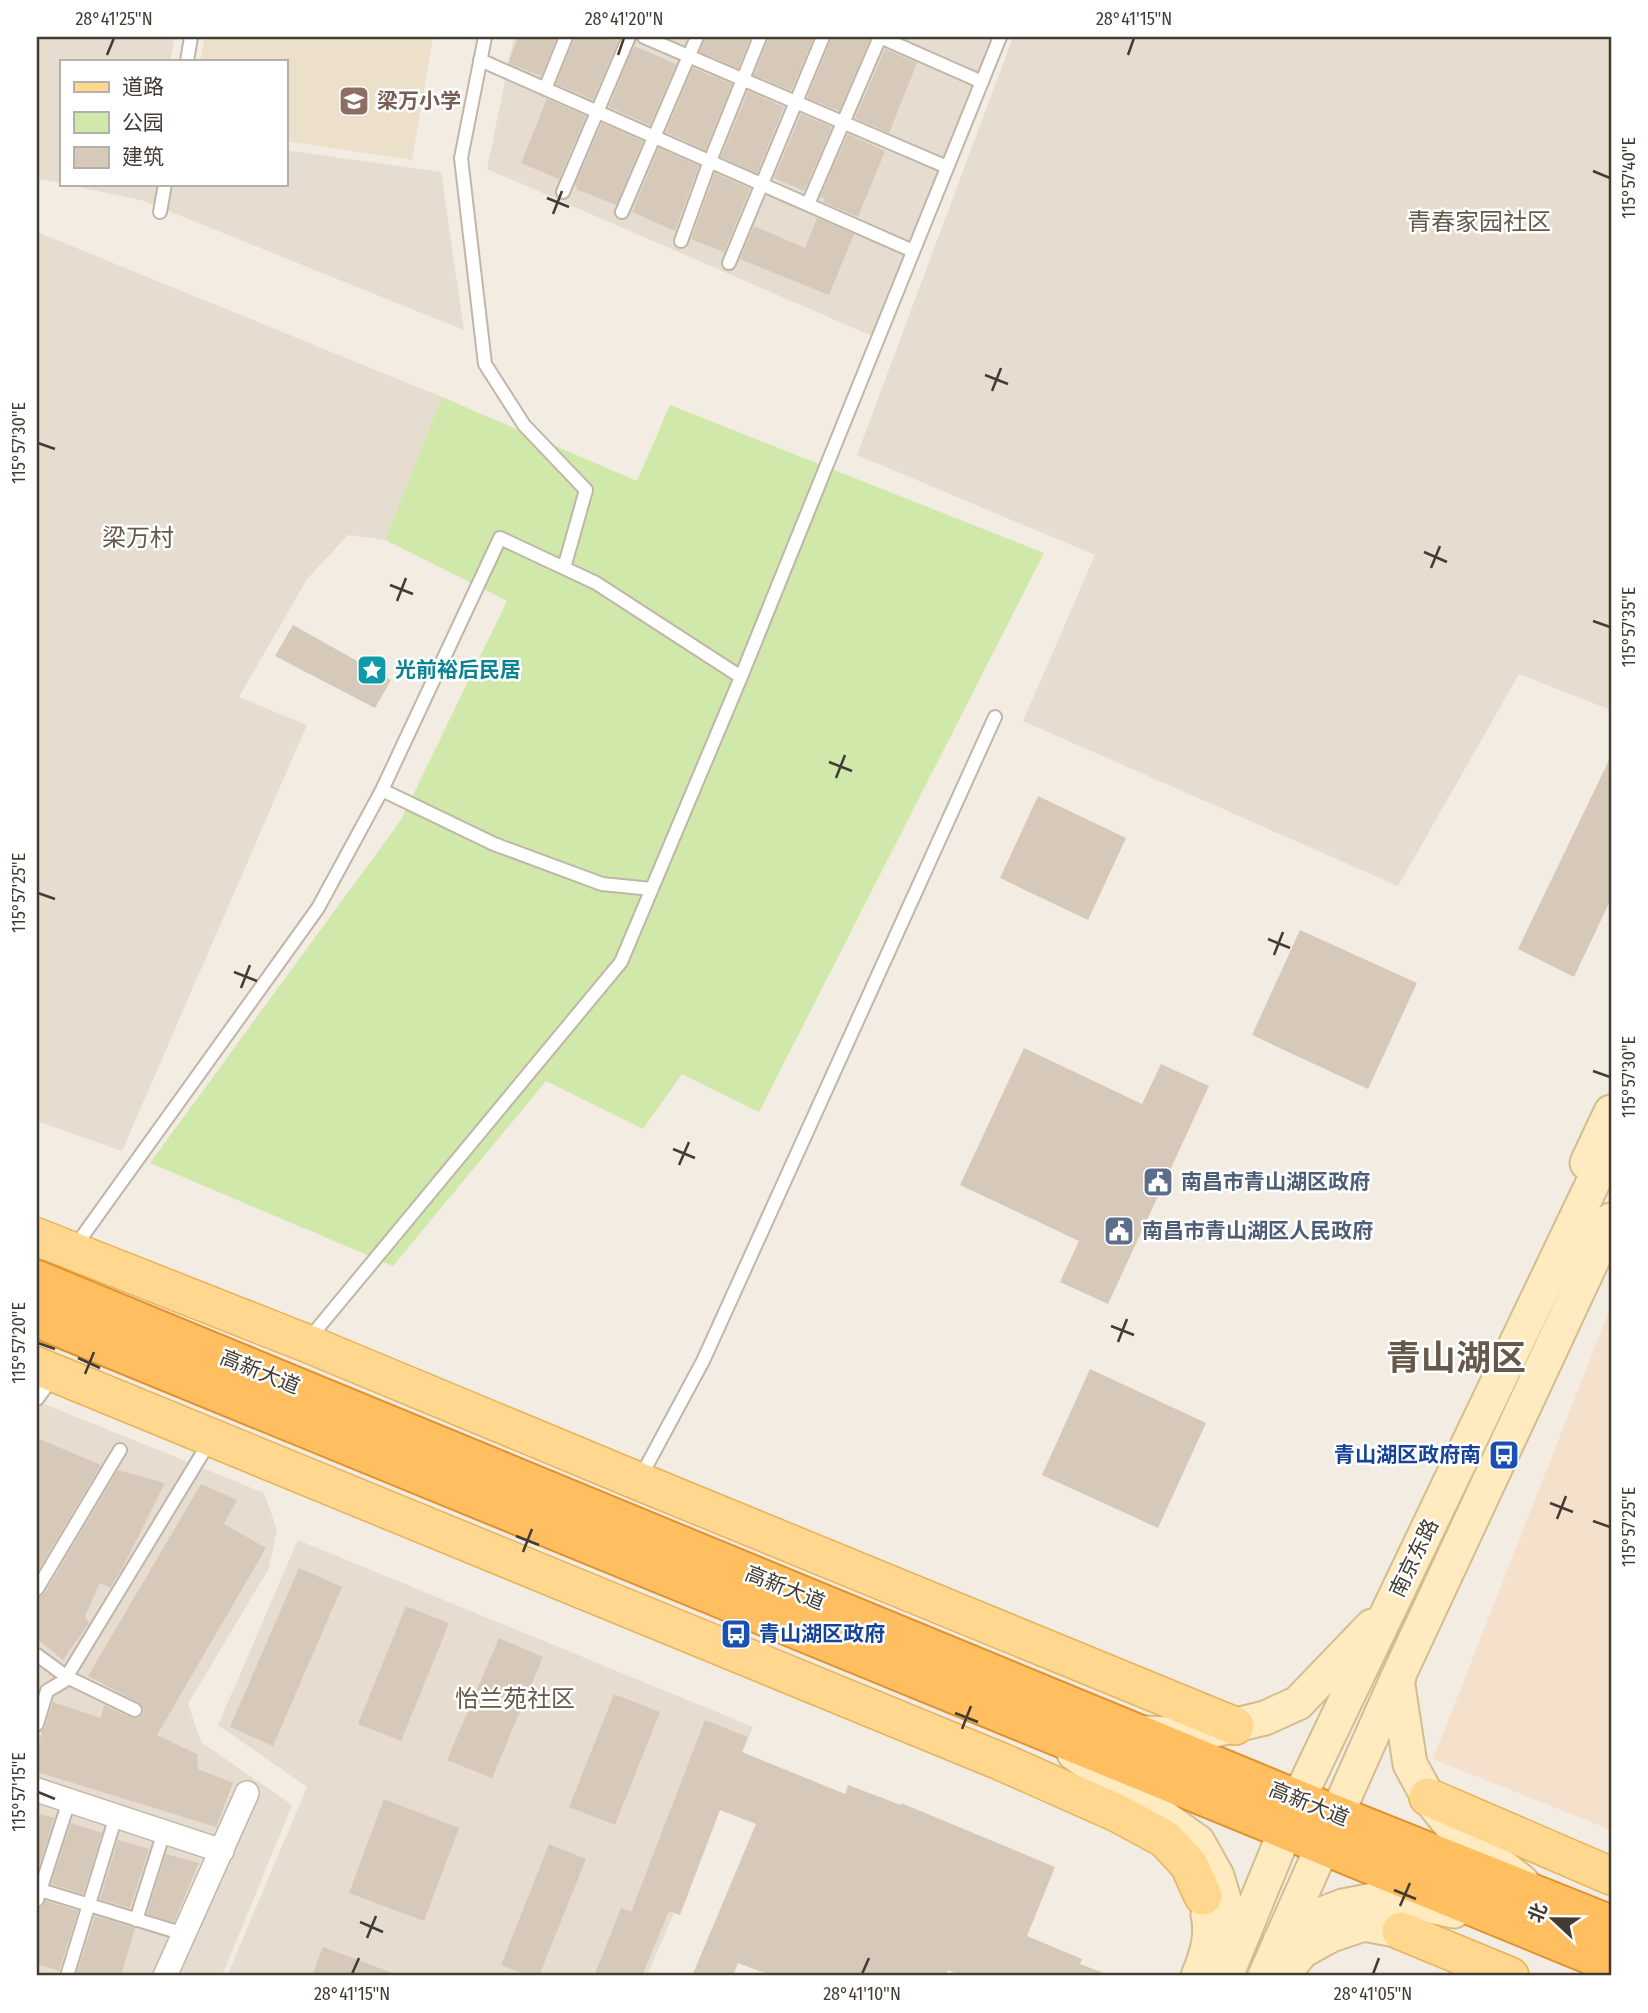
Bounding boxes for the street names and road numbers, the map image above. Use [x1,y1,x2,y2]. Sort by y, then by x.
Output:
street label: 高新大道 [216,1344,304,1400]
street label: 南京东路 [1384,1515,1444,1601]
street label: 高新大道 [741,1560,829,1616]
street label: 高新大道 [1265,1776,1353,1832]

